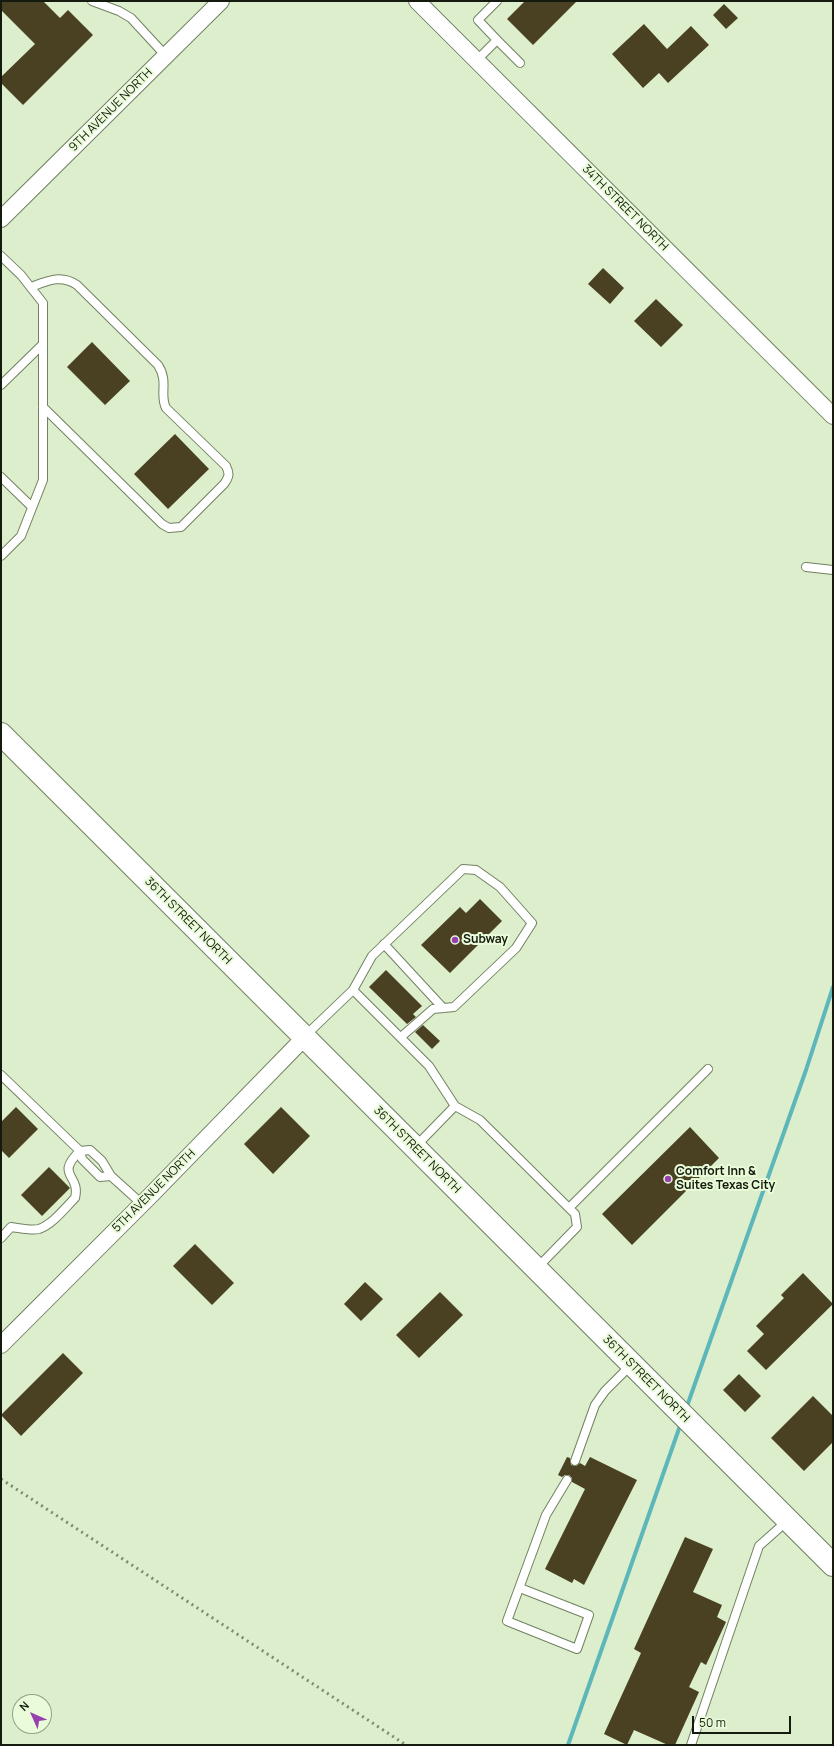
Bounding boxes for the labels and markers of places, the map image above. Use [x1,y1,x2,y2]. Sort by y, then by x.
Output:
place label: Subway [463,933,508,947]
marker: Subway [450,935,460,945]
place label: Comfort Inn & Suites Texas City [676,1165,775,1193]
marker: Comfort Inn & Suites Texas City [663,1174,673,1184]

